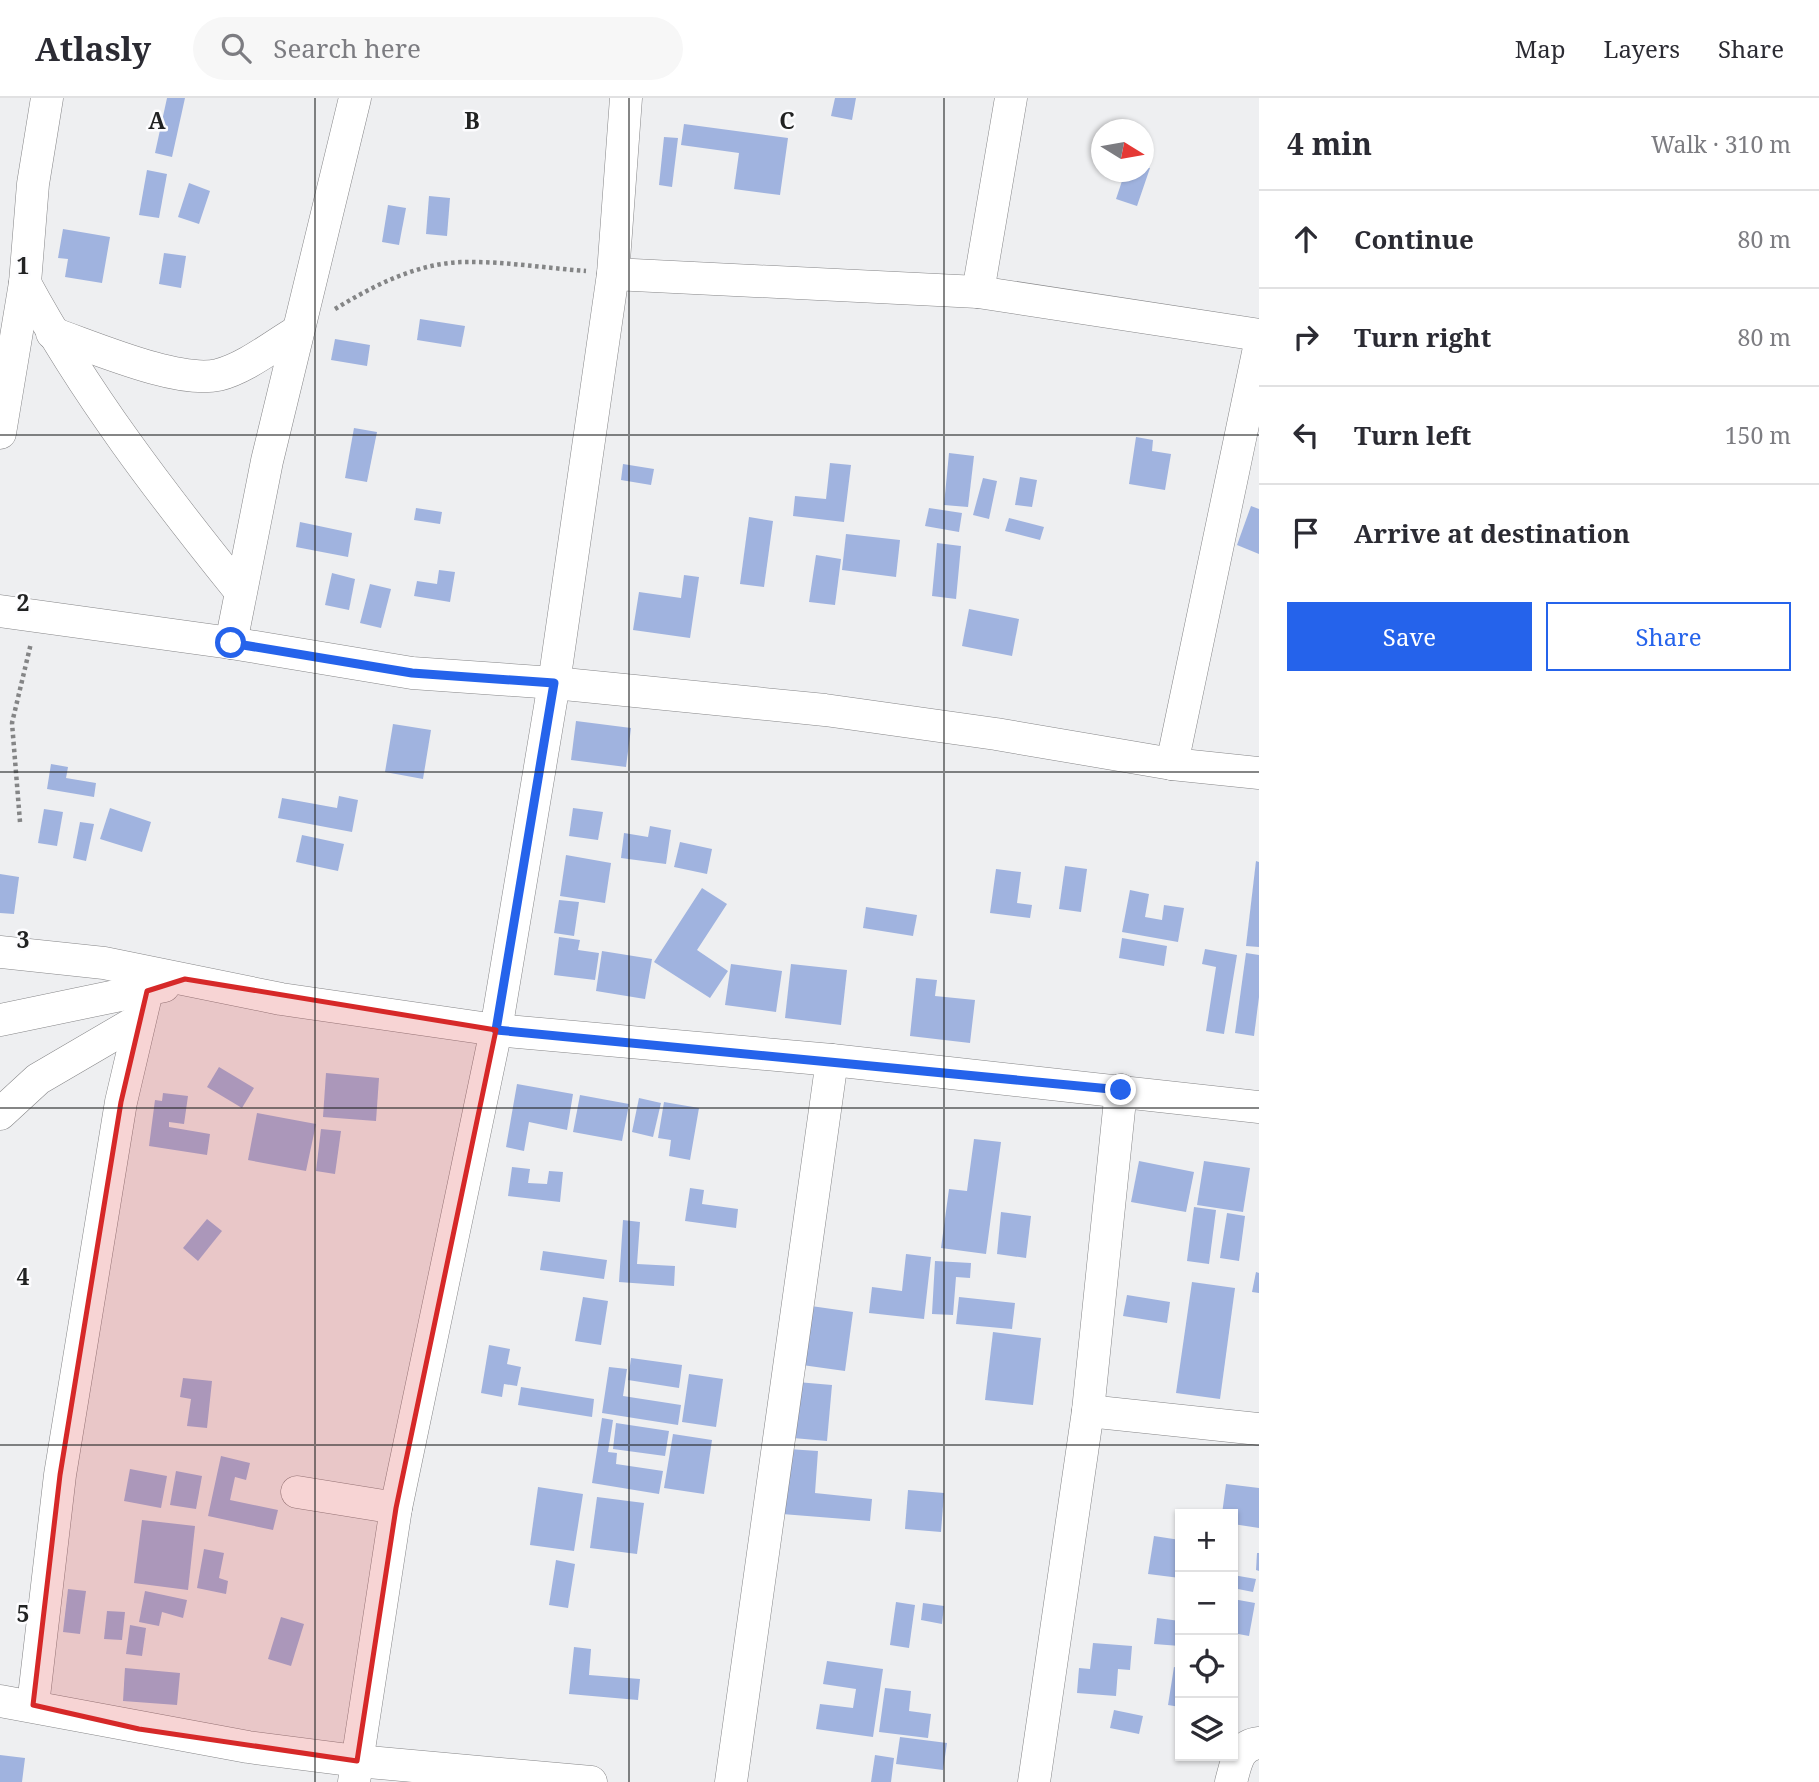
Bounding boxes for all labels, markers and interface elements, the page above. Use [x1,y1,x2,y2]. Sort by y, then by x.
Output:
search box [193,17,683,80]
text: Atlasly [35,26,151,71]
icon: search [217,29,255,67]
text: Search here [273,30,421,66]
text: Map [1515,32,1566,65]
text: Layers [1604,32,1680,65]
text: Share [1718,32,1784,65]
text: A [148,104,166,136]
text: B [464,104,480,136]
text: C [779,104,795,136]
north arrow [1091,119,1154,182]
text: 4 min [1287,123,1372,164]
text: Walk · 310 m [1651,128,1791,160]
icon: ahead [1287,220,1325,258]
text: Continue [1354,221,1474,257]
text: 80 m [1738,223,1791,255]
text: 1 [17,249,30,281]
icon: right [1287,318,1325,356]
text: Turn right [1354,319,1491,355]
text: 80 m [1738,321,1791,353]
icon: left [1287,416,1325,454]
text: Turn left [1354,417,1471,453]
text: 150 m [1725,419,1791,451]
icon: arrive [1287,514,1325,552]
text: Arrive at destination [1354,515,1630,551]
text: 2 [17,586,30,618]
button: Save [1287,602,1532,671]
button: Share [1546,602,1791,671]
route start [215,627,246,658]
text: 3 [17,923,30,955]
route end [1105,1074,1136,1105]
text: 4 [17,1260,30,1292]
map controls [1175,1509,1238,1761]
button: + [1175,1509,1238,1572]
button: − [1175,1572,1238,1635]
text: 5 [17,1597,30,1629]
button: locate [1175,1635,1238,1698]
button: layers [1175,1698,1238,1761]

